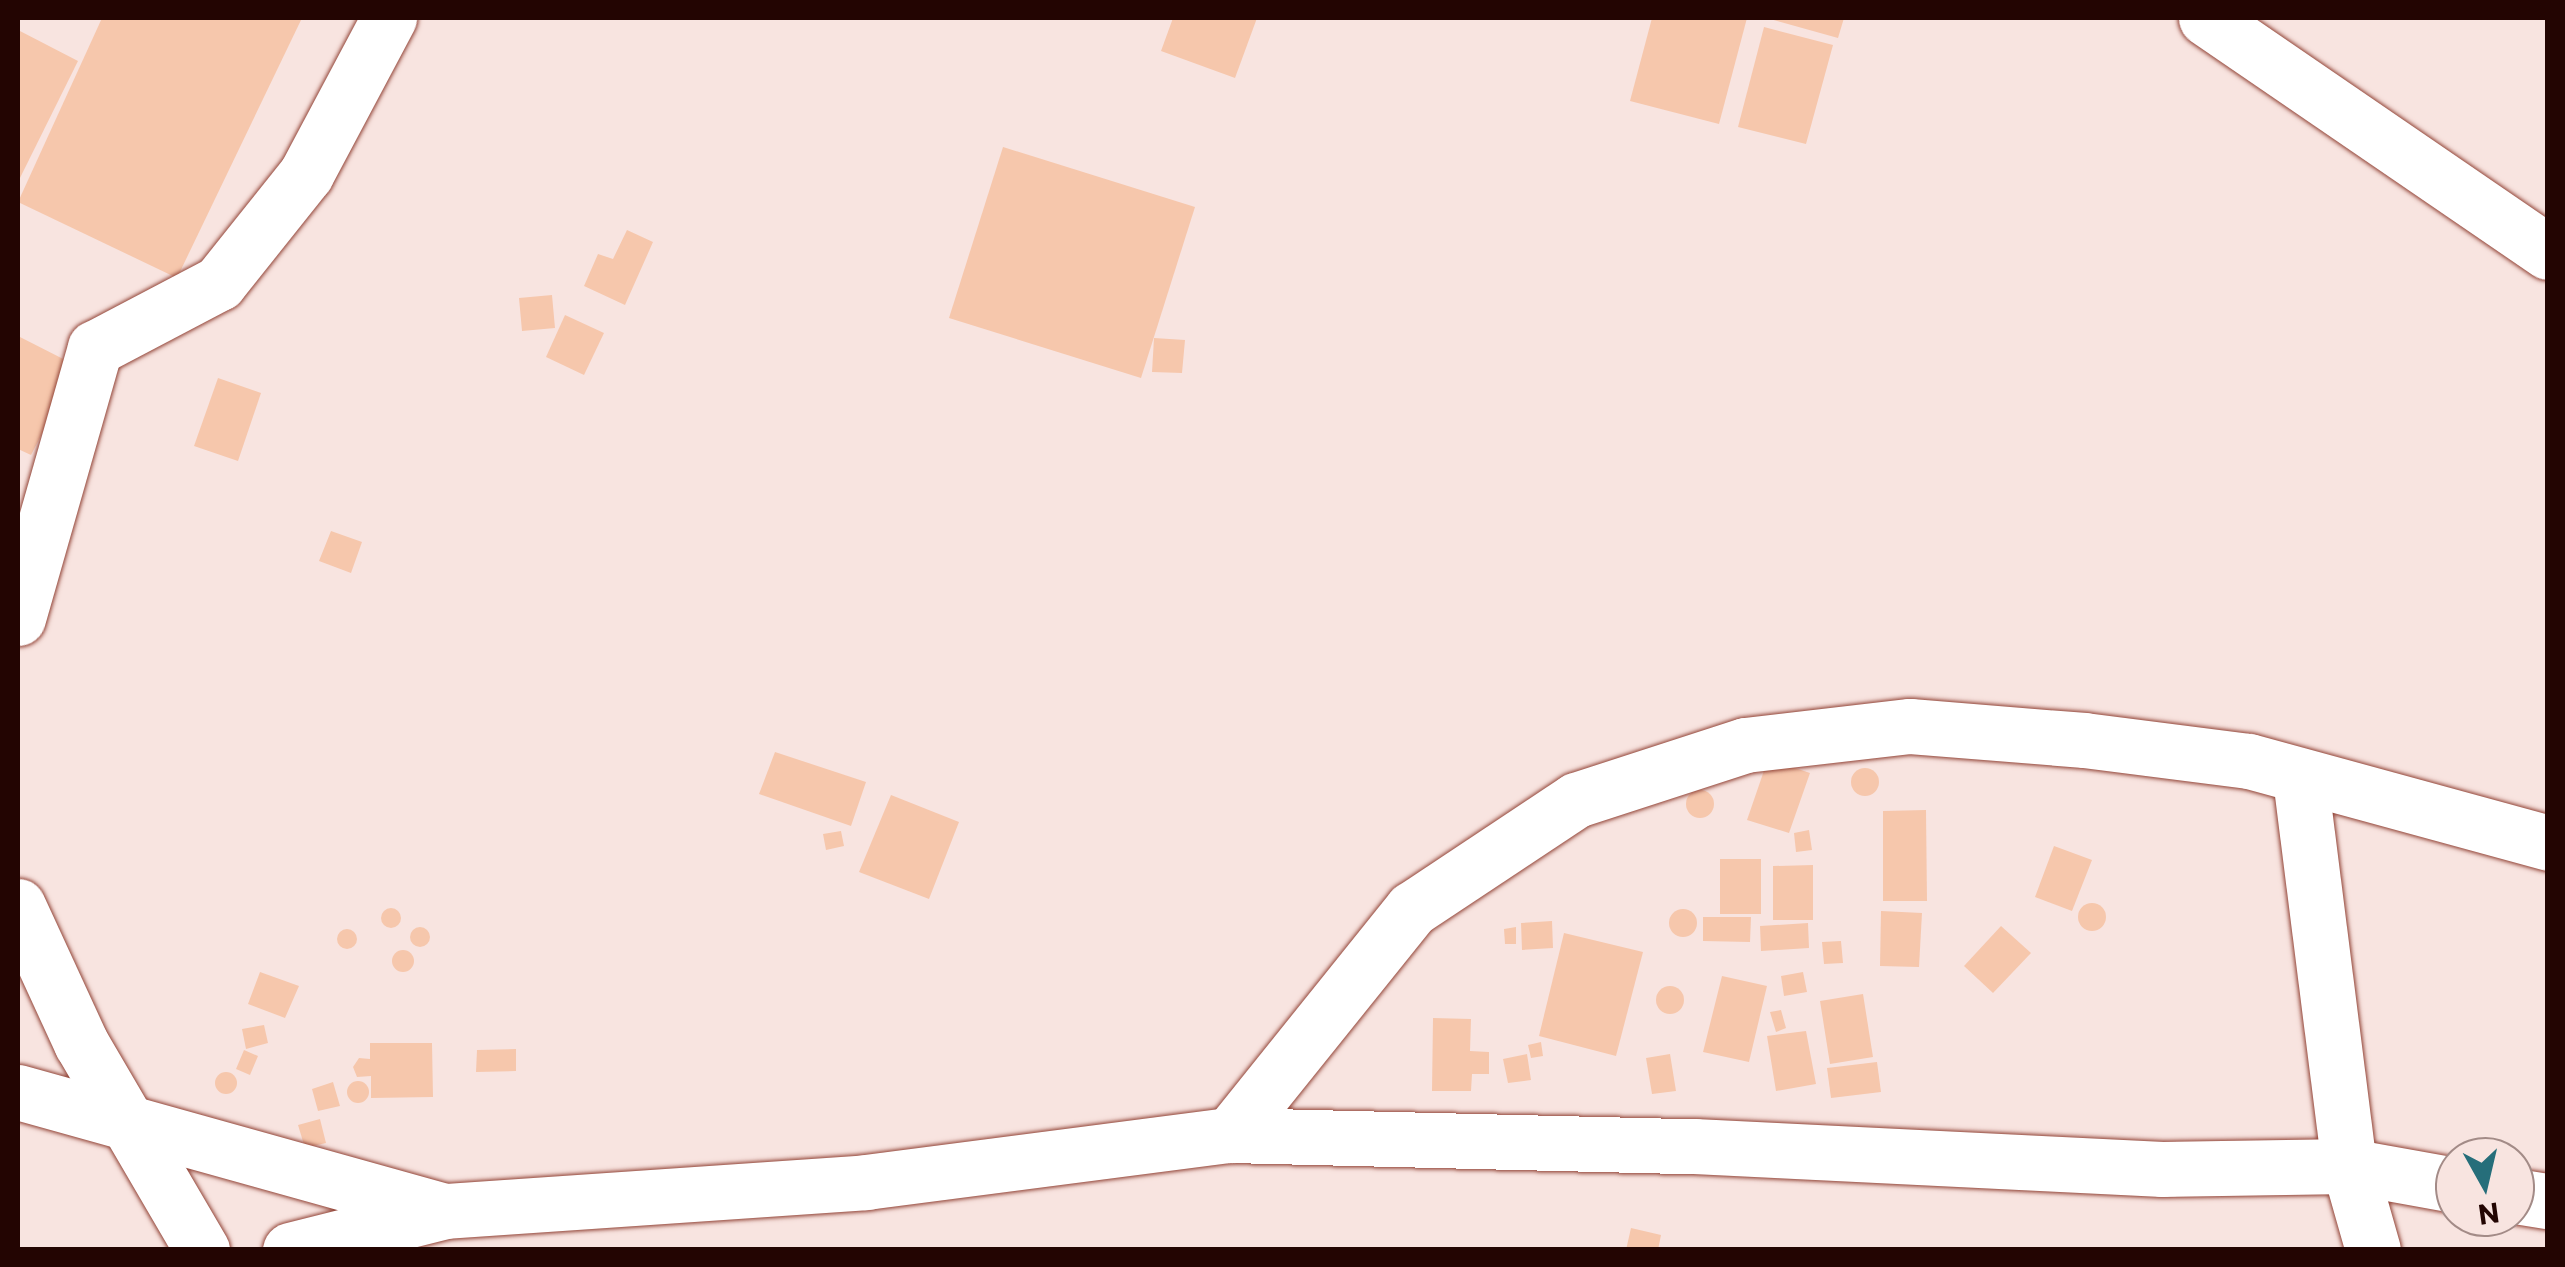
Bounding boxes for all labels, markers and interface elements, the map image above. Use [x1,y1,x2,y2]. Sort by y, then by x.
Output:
north arrow [2435,1137,2535,1237]
text: N [2476,1196,2502,1233]

